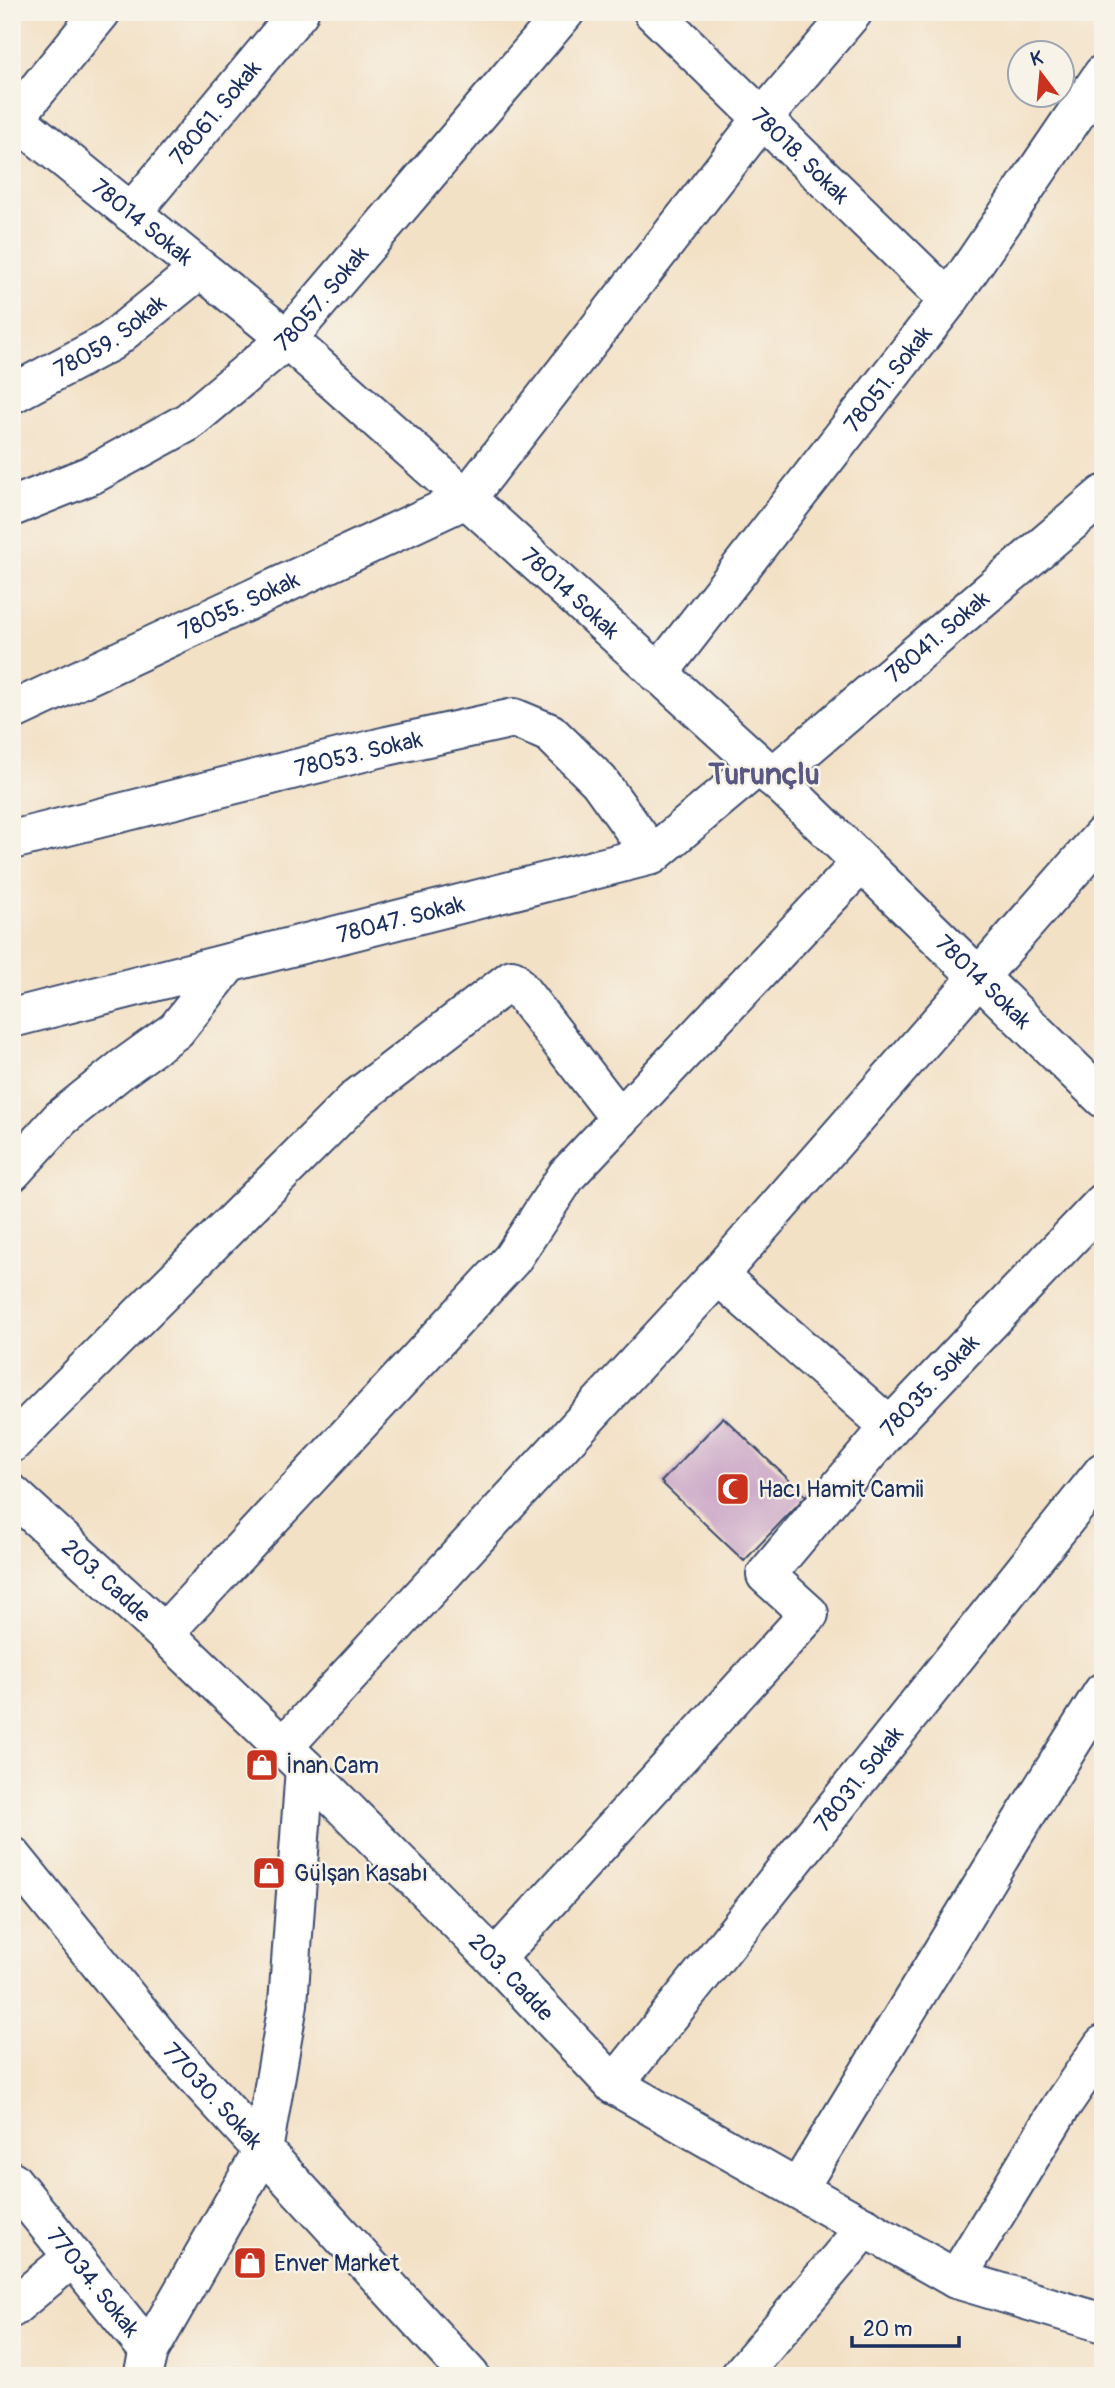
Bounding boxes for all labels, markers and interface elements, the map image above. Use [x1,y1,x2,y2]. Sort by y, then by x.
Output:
north arrow [1006,38,1076,108]
text: K [1028,45,1046,72]
street label: 78061. Sokak [163,54,268,171]
street label: 78018. Sokak [745,102,856,211]
street label: 78014 Sokak [85,172,199,272]
street label: 78057. Sokak [269,240,375,358]
street label: 78059. Sokak [49,288,172,384]
street label: 78051. Sokak [838,320,939,438]
street label: 78014 Sokak [515,542,626,646]
street label: 78055. Sokak [174,565,304,646]
street label: 78041. Sokak [880,584,996,689]
street label: 78053. Sokak [292,725,425,784]
district label: Turunçlu [707,756,820,793]
street label: 78047. Sokak [334,889,468,950]
street label: 78014 Sokak [929,929,1038,1035]
street label: 78035. Sokak [874,1328,986,1443]
mosque icon: Hacı Hamit Camii [714,1470,752,1508]
place label: Hacı Hamit Camii [758,1475,924,1504]
street label: 203. Cadde [56,1533,157,1629]
street label: 78031. Sokak [808,1720,910,1838]
shop icon: İnan Cam [243,1746,281,1784]
place label: İnan Cam [286,1751,379,1780]
shop icon: Gülşan Kasabı [250,1854,288,1892]
place label: Gülşan Kasabı [294,1859,428,1888]
street label: 203. Cadde [463,1927,560,2028]
street label: 77030. Sokak [157,2037,269,2156]
street label: 77034. Sokak [40,2222,146,2343]
shop icon: Enver Market [231,2244,269,2282]
place label: Enver Market [274,2249,400,2278]
scale bar [852,2304,959,2348]
text: 20 m [863,2316,912,2343]

